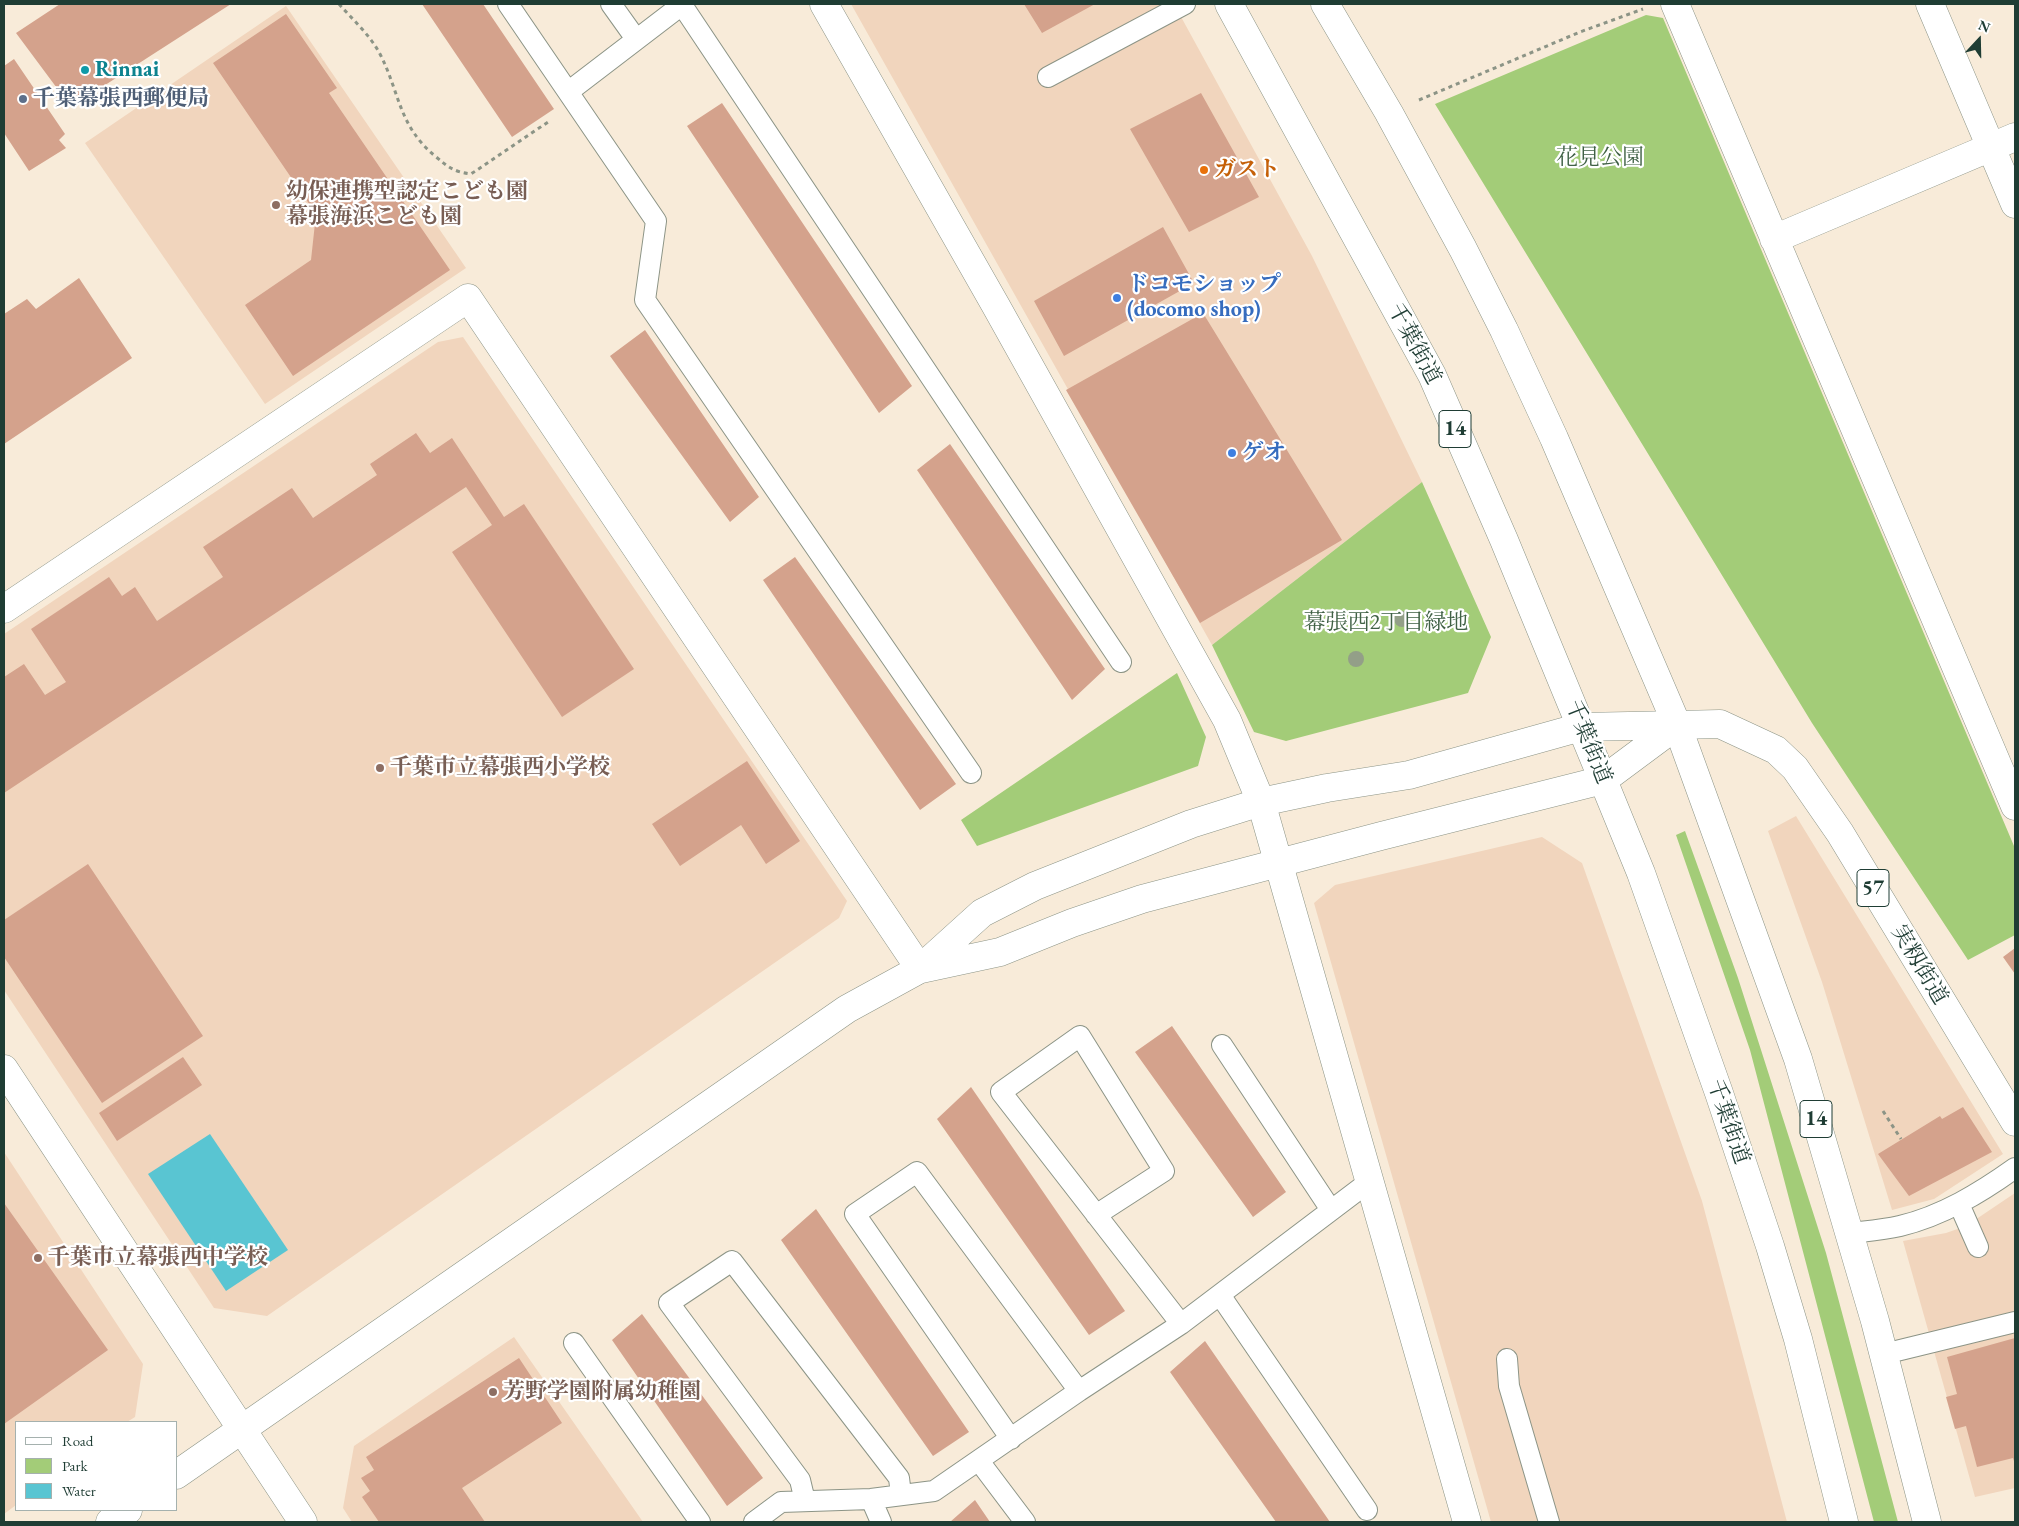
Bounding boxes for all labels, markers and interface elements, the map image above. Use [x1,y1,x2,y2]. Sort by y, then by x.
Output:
north arrow [1954,15,2004,65]
text: N [1976,16,1993,36]
place label: Rinnai [95,57,159,83]
marker: Rinnai [79,64,91,76]
place label: 千葉幕張西郵便局 [33,86,209,112]
marker: 千葉幕張西郵便局 [17,93,29,105]
park label: 花見公園 [1556,145,1644,171]
place label: ガスト [1214,157,1280,183]
marker: ガスト [1198,164,1210,176]
place label: 幼保連携型認定こども園 幕張海浜こども園 [286,179,528,230]
marker: 幼保連携型認定こども園 幕張海浜こども園 [270,199,282,211]
place label: ドコモショップ (docomo shop) [1127,272,1281,324]
marker: ドコモショップ (docomo shop) [1111,292,1123,304]
street label: 千葉街道 [1382,299,1446,389]
road number: 14 [1439,410,1471,448]
place label: ゲオ [1242,440,1286,466]
marker: ゲオ [1226,447,1238,459]
park label: 幕張西2丁目緑地 [1304,610,1468,636]
street label: 千葉街道 [1559,696,1617,788]
place label: 千葉市立幕張西小学校 [390,755,610,781]
marker: 千葉市立幕張西小学校 [374,762,386,774]
road number: 57 [1857,870,1889,906]
street label: 実籾街道 [1885,920,1953,1010]
street label: 千葉街道 [1701,1076,1755,1168]
road number: 14 [1800,1100,1832,1138]
place label: 千葉市立幕張西中学校 [48,1245,268,1271]
marker: 千葉市立幕張西中学校 [32,1252,44,1264]
place label: 芳野学園附属幼稚園 [503,1379,701,1405]
marker: 芳野学園附属幼稚園 [487,1386,499,1398]
legend [15,1421,178,1511]
text: Road [62,1431,93,1450]
text: Park [62,1456,88,1475]
text: Water [62,1481,96,1500]

